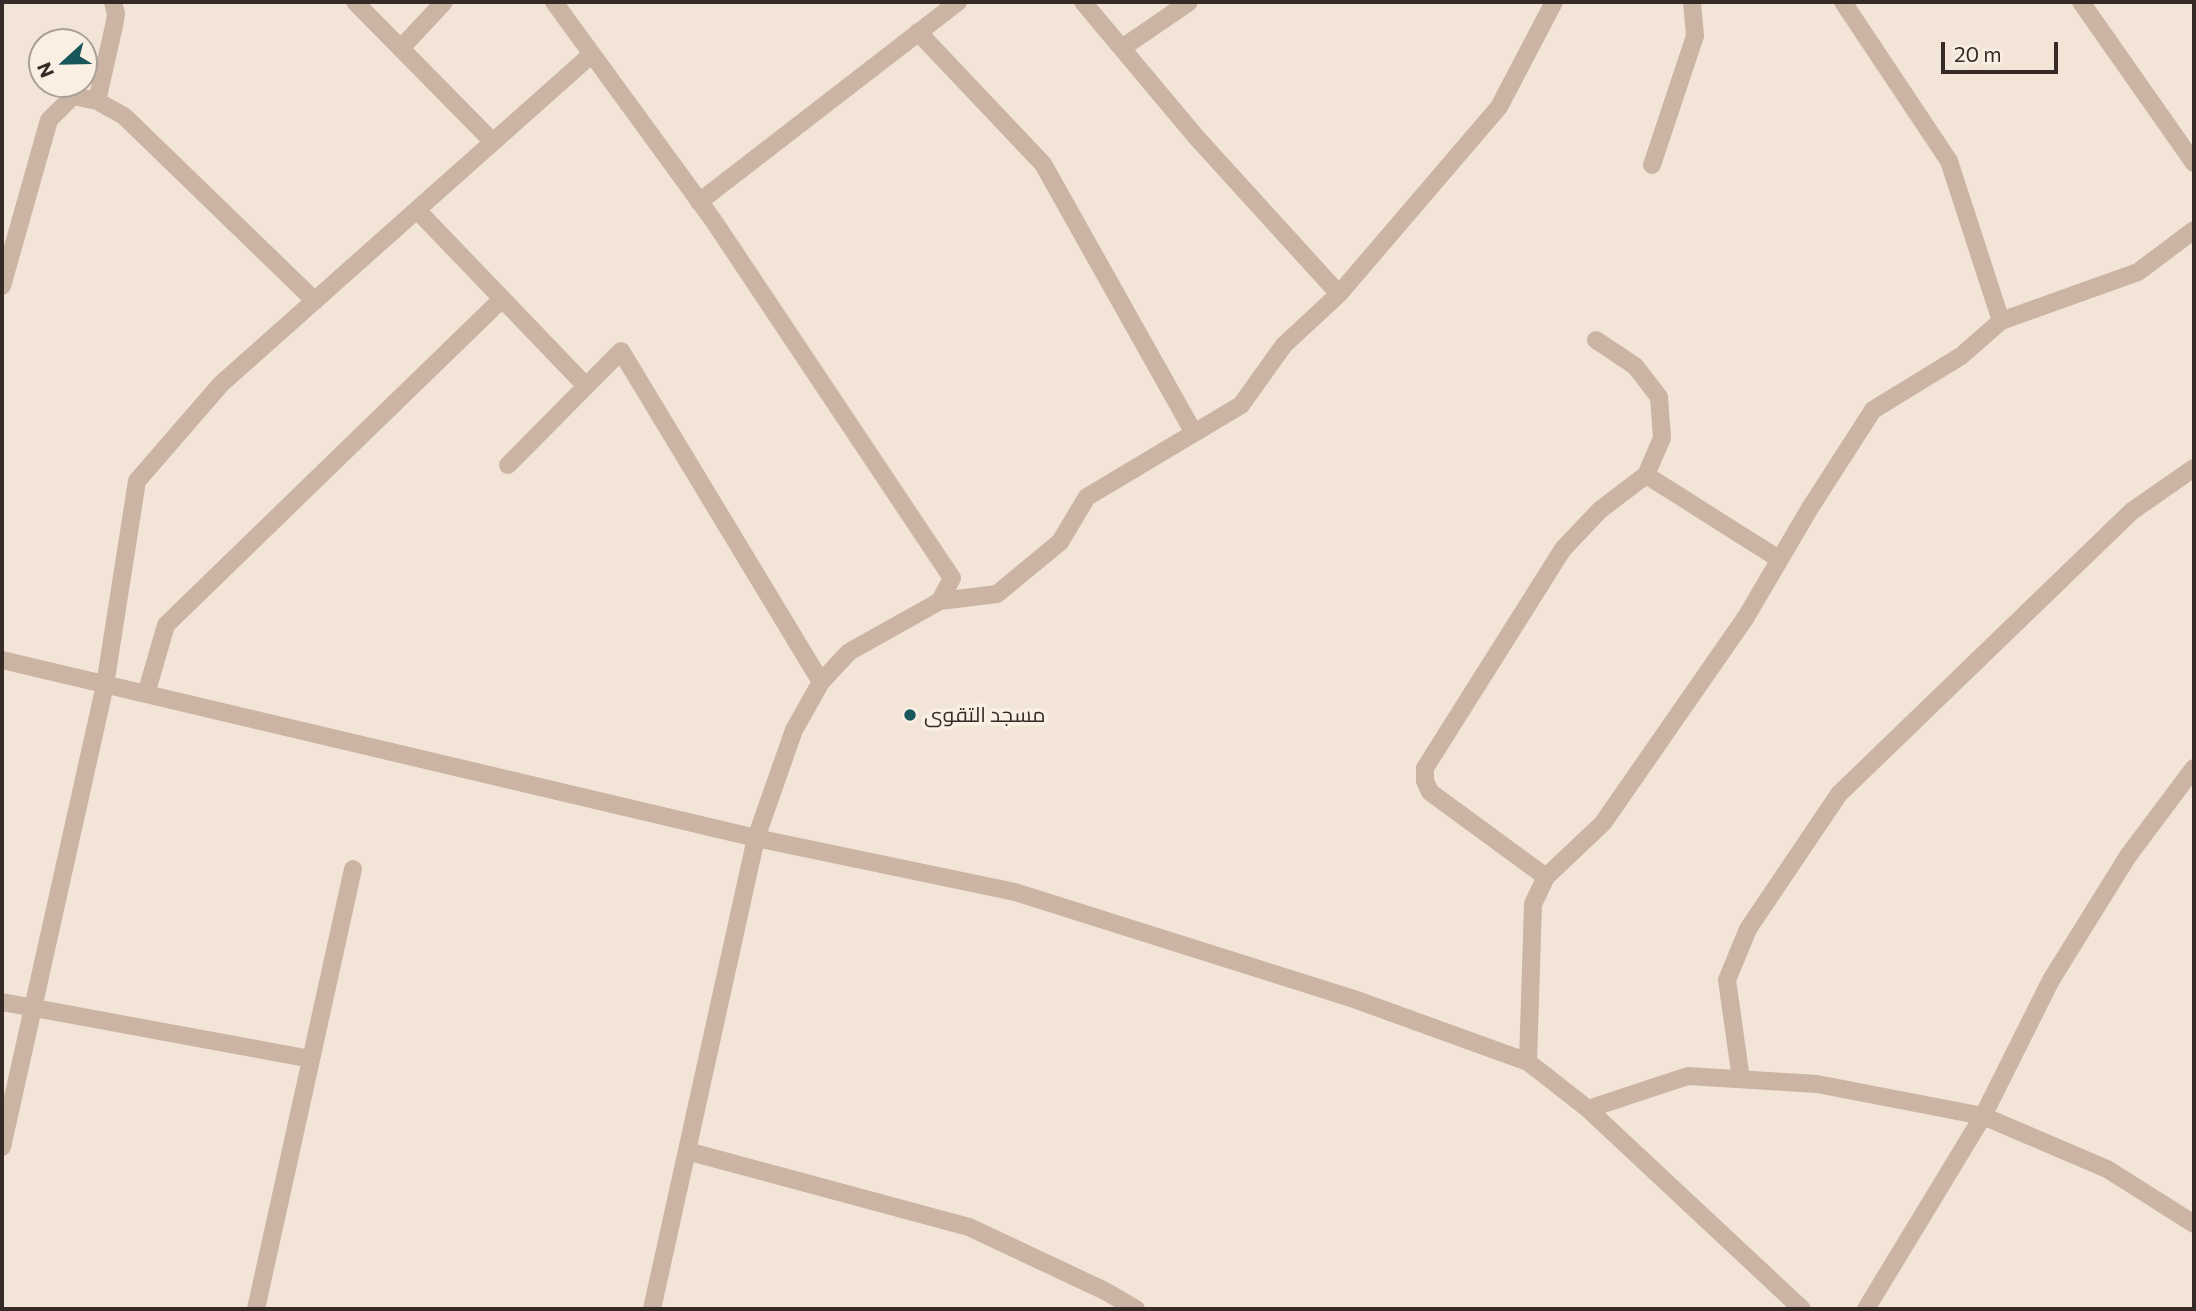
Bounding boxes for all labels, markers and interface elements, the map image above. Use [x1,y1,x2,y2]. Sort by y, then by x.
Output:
north arrow [28,28,98,98]
scale bar [1944,28,2061,72]
text: 20 m [1954,41,2002,66]
text: N [32,59,58,81]
place label: مسجد التقوى [924,702,1045,728]
marker: مسجد التقوى [902,707,918,723]

